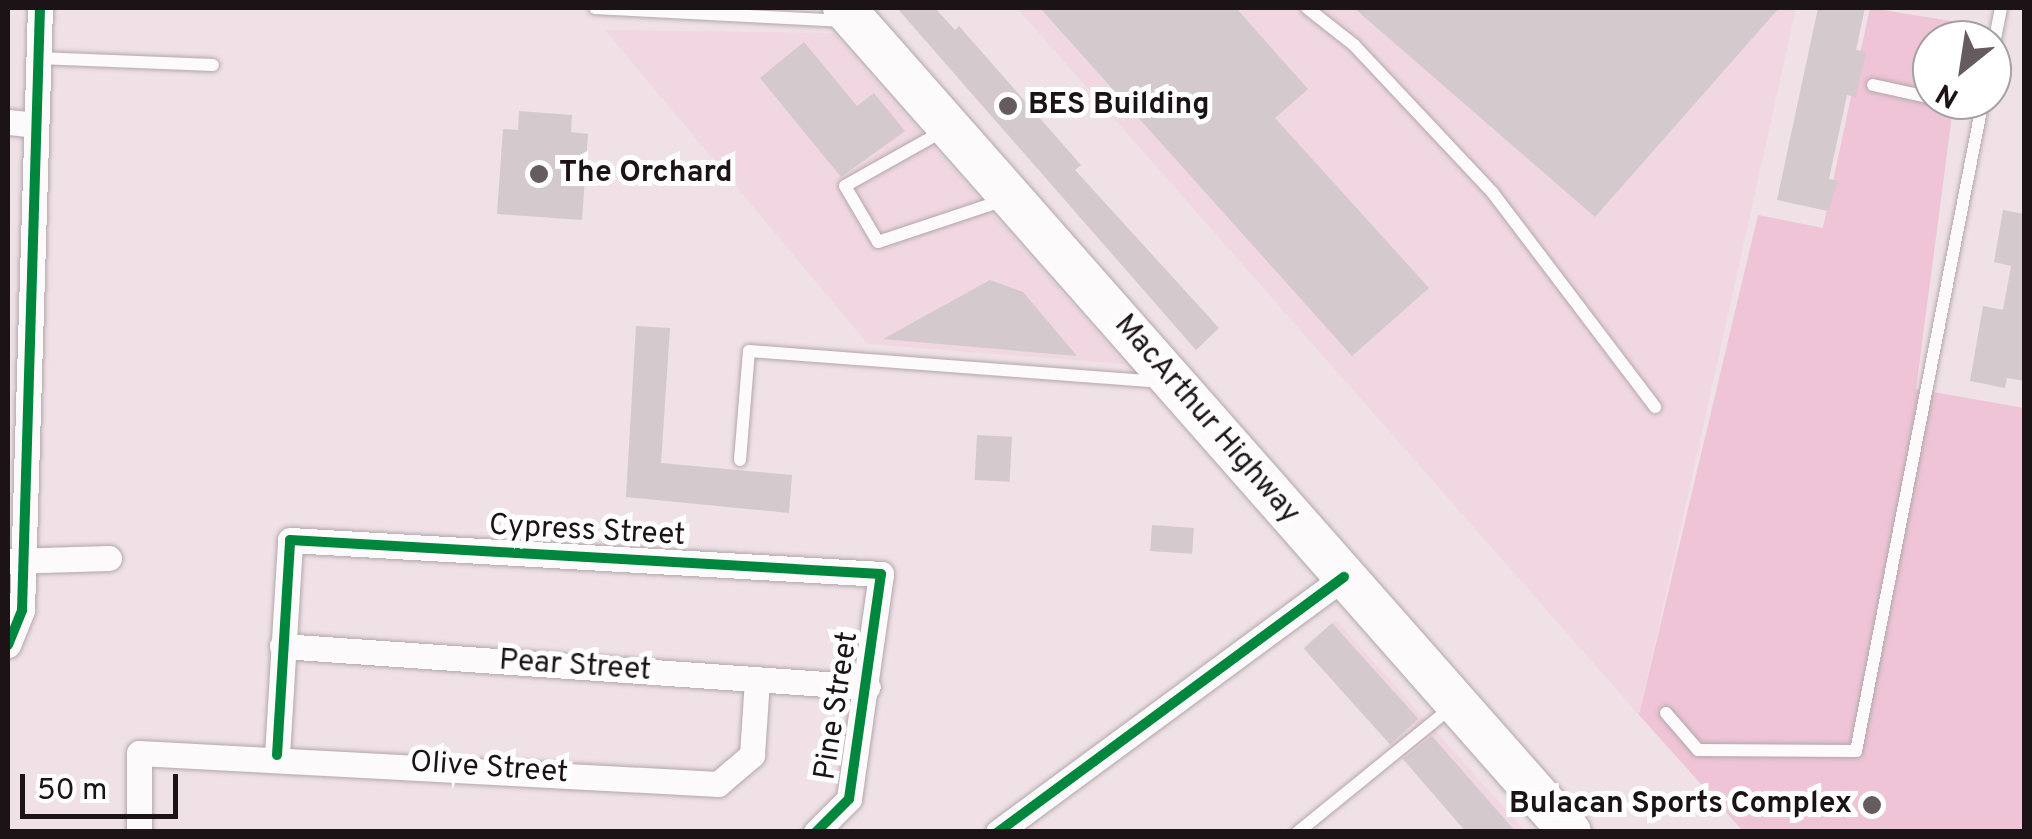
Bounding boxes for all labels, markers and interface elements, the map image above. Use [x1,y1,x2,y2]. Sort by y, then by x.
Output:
north arrow [1912,20,2012,120]
text: N [1930,74,1966,115]
place label: BES Building [1028,88,1210,124]
marker: BES Building [997,95,1019,117]
place label: The Orchard [559,156,733,192]
marker: The Orchard [528,163,550,185]
street label: MacArthur Highway [1105,308,1307,532]
street label: Cypress Street [488,509,686,555]
street label: Pine Street [809,629,867,783]
street label: Pear Street [498,644,652,690]
street label: Olive Street [409,746,569,792]
scale bar [25,754,182,816]
text: 50 m [37,773,107,810]
place label: Bulacan Sports Complex [1509,787,1852,823]
marker: Bulacan Sports Complex [1861,794,1883,816]

